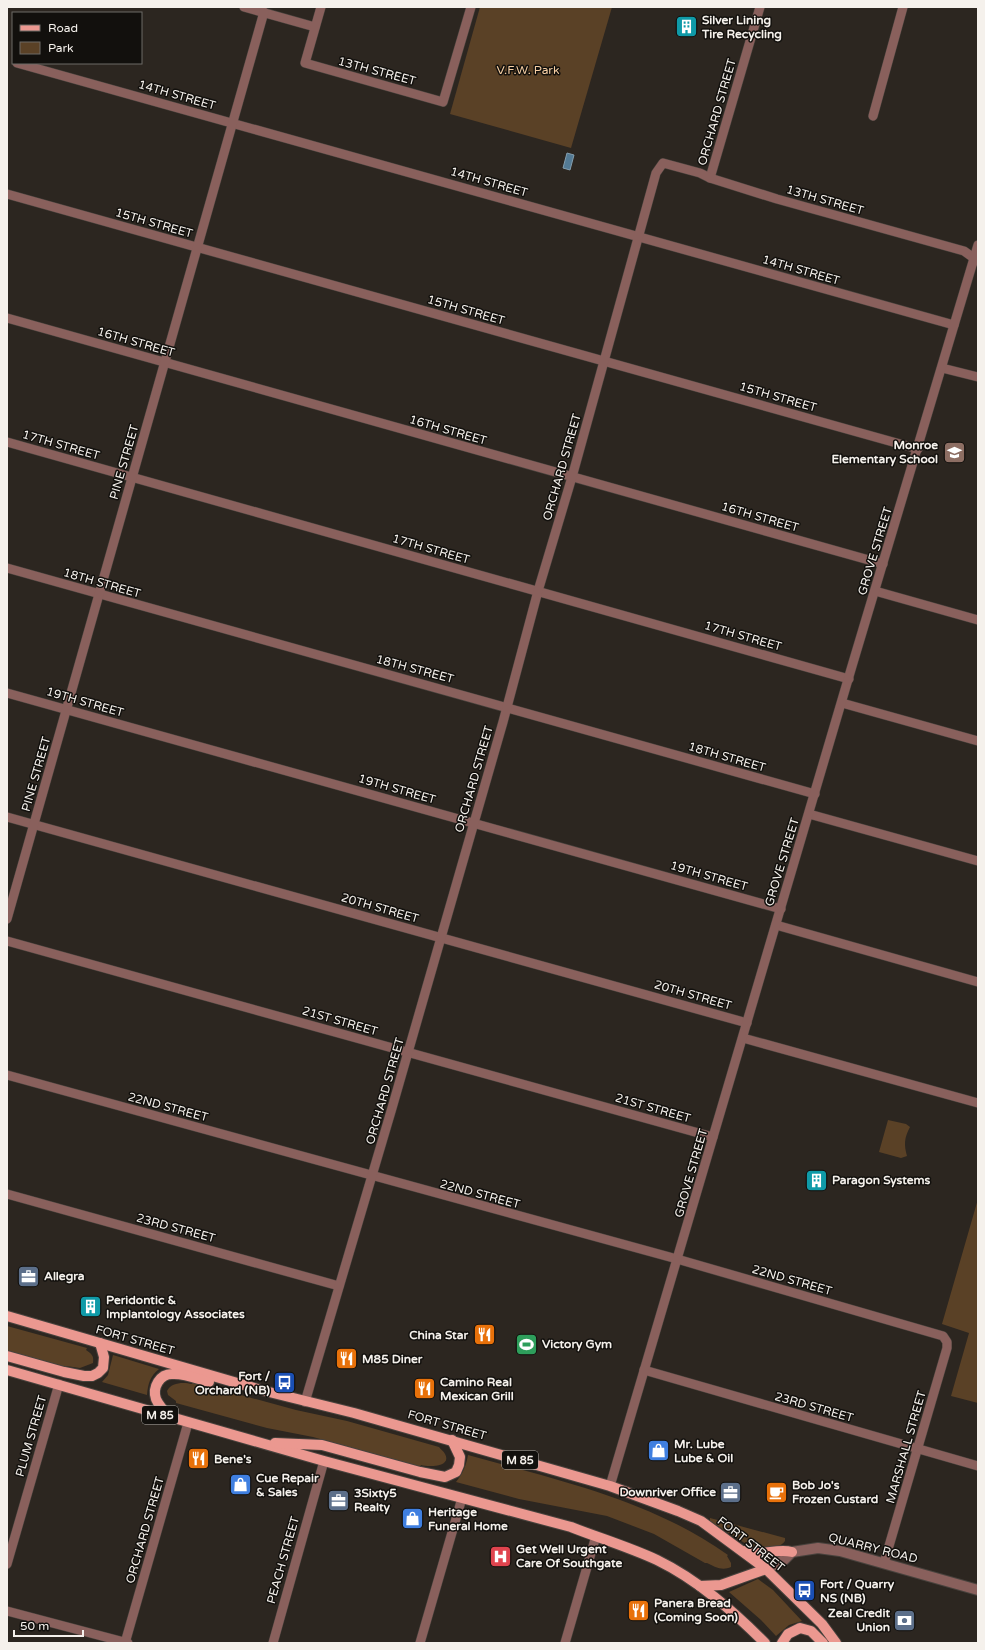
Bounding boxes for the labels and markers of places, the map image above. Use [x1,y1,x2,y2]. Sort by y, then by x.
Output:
place label: Silver Lining Tire Recycling [701,13,782,42]
building icon: Silver Lining Tire Recycling [673,14,699,40]
place label: Monroe Elementary School [831,438,938,467]
school or university icon: Monroe Elementary School [941,439,967,465]
building icon: Paragon Systems [804,1167,830,1193]
place label: Paragon Systems [832,1173,931,1188]
office icon: Allegra [15,1263,41,1289]
place label: Allegra [44,1269,85,1284]
place label: Peridontic & Implantology Associates [106,1293,245,1322]
building icon: Peridontic & Implantology Associates [77,1294,103,1320]
restaurant icon: China Star [471,1322,497,1348]
place label: China Star [409,1328,468,1342]
sports icon: Victory Gym [514,1331,540,1357]
place label: Victory Gym [542,1337,612,1352]
restaurant icon: M85 Diner [333,1346,359,1372]
place label: M85 Diner [362,1352,423,1366]
place label: Fort / Orchard (NB) [195,1369,270,1397]
bus stop icon: Fort / Orchard (NB) [272,1370,298,1396]
place label: Camino Real Mexican Grill [440,1375,514,1403]
restaurant icon: Camino Real Mexican Grill [412,1376,438,1402]
place label: Mr. Lube Lube & Oil [674,1437,733,1465]
shop icon: Mr. Lube Lube & Oil [645,1438,671,1464]
restaurant icon: Bene's [185,1446,211,1472]
place label: Bene's [214,1452,252,1466]
place label: Cue Repair & Sales [256,1471,319,1499]
shop icon: Cue Repair & Sales [228,1472,254,1498]
place label: Bob Jo's Frozen Custard [792,1478,878,1506]
office icon: Downriver Office [718,1479,744,1505]
cafe icon: Bob Jo's Frozen Custard [763,1479,789,1505]
place label: Downriver Office [620,1485,716,1499]
place label: 3Sixty5 Realty [354,1486,397,1515]
office icon: 3Sixty5 Realty [326,1487,352,1513]
place label: Heritage Funeral Home [428,1505,508,1533]
shop icon: Heritage Funeral Home [400,1506,426,1532]
place label: Get Well Urgent Care Of Southgate [516,1542,622,1571]
hospital icon: Get Well Urgent Care Of Southgate [488,1543,514,1569]
place label: Fort / Quarry NS (NB) [820,1577,895,1605]
bus stop icon: Fort / Quarry NS (NB) [791,1578,817,1604]
place label: Panera Bread (Coming Soon) [654,1596,738,1625]
restaurant icon: Panera Bread (Coming Soon) [625,1597,651,1623]
place label: Zeal Credit Union [828,1606,890,1634]
bank icon: Zeal Credit Union [892,1607,918,1633]

